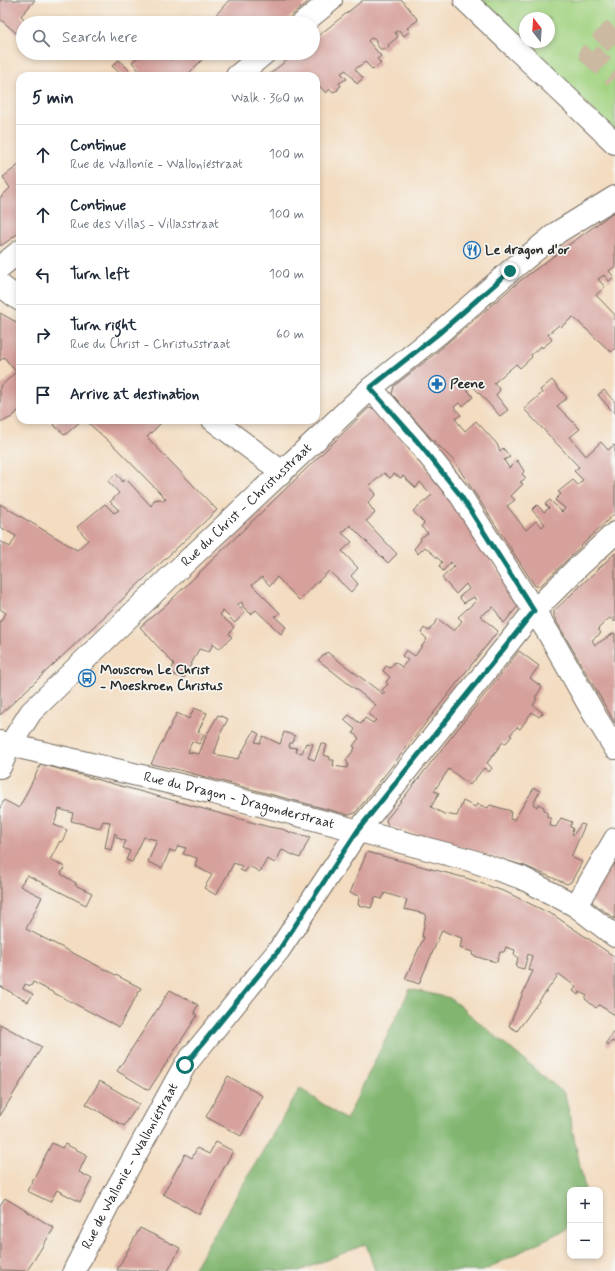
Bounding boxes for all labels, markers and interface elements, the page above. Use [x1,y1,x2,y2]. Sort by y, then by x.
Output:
north arrow [519,12,555,48]
search box [16,16,320,60]
icon: search [30,27,52,49]
text: Search here [62,28,138,48]
text: 5 min [32,87,74,109]
text: Walk · 360 m [231,90,304,107]
text: Continue [70,136,126,156]
icon: ahead [32,144,54,166]
text: 100 m [269,146,304,163]
text: Rue de Wallonie - Walloniëstraat [70,156,243,173]
text: Continue [70,196,126,216]
icon: ahead [32,204,54,226]
text: 100 m [269,206,304,223]
text: Rue des Villas - Villasstraat [70,216,219,233]
restaurant icon: Le dragon d'or [462,240,482,260]
place label: Le dragon d'or [485,241,570,260]
route end [501,262,519,280]
icon: left [32,264,54,286]
text: Turn left [70,265,130,285]
text: 100 m [269,266,304,283]
text: Turn right [70,316,137,336]
icon: right [32,324,54,346]
text: 60 m [276,326,304,343]
text: Rue du Christ - Christusstraat [70,336,230,353]
pharmacy icon: Peene [427,374,447,394]
place label: Peene [450,375,485,393]
icon: arrive [32,384,54,406]
text: Arrive at destination [70,385,199,405]
street label: Rue du Christ - Christusstraat [177,439,316,571]
place label: Mouscron Le Christ - Moeskroen Christus [100,661,223,695]
bus stop icon: Mouscron Le Christ - Moeskroen Christus [77,668,97,688]
street label: Rue du Dragon - Dragonderstraat [142,768,336,833]
route start [176,1056,194,1074]
street label: Rue de Wallonie - Walloniëstraat [78,1080,182,1252]
map controls [567,1187,603,1259]
button: + [567,1187,603,1223]
button: − [567,1223,603,1259]

